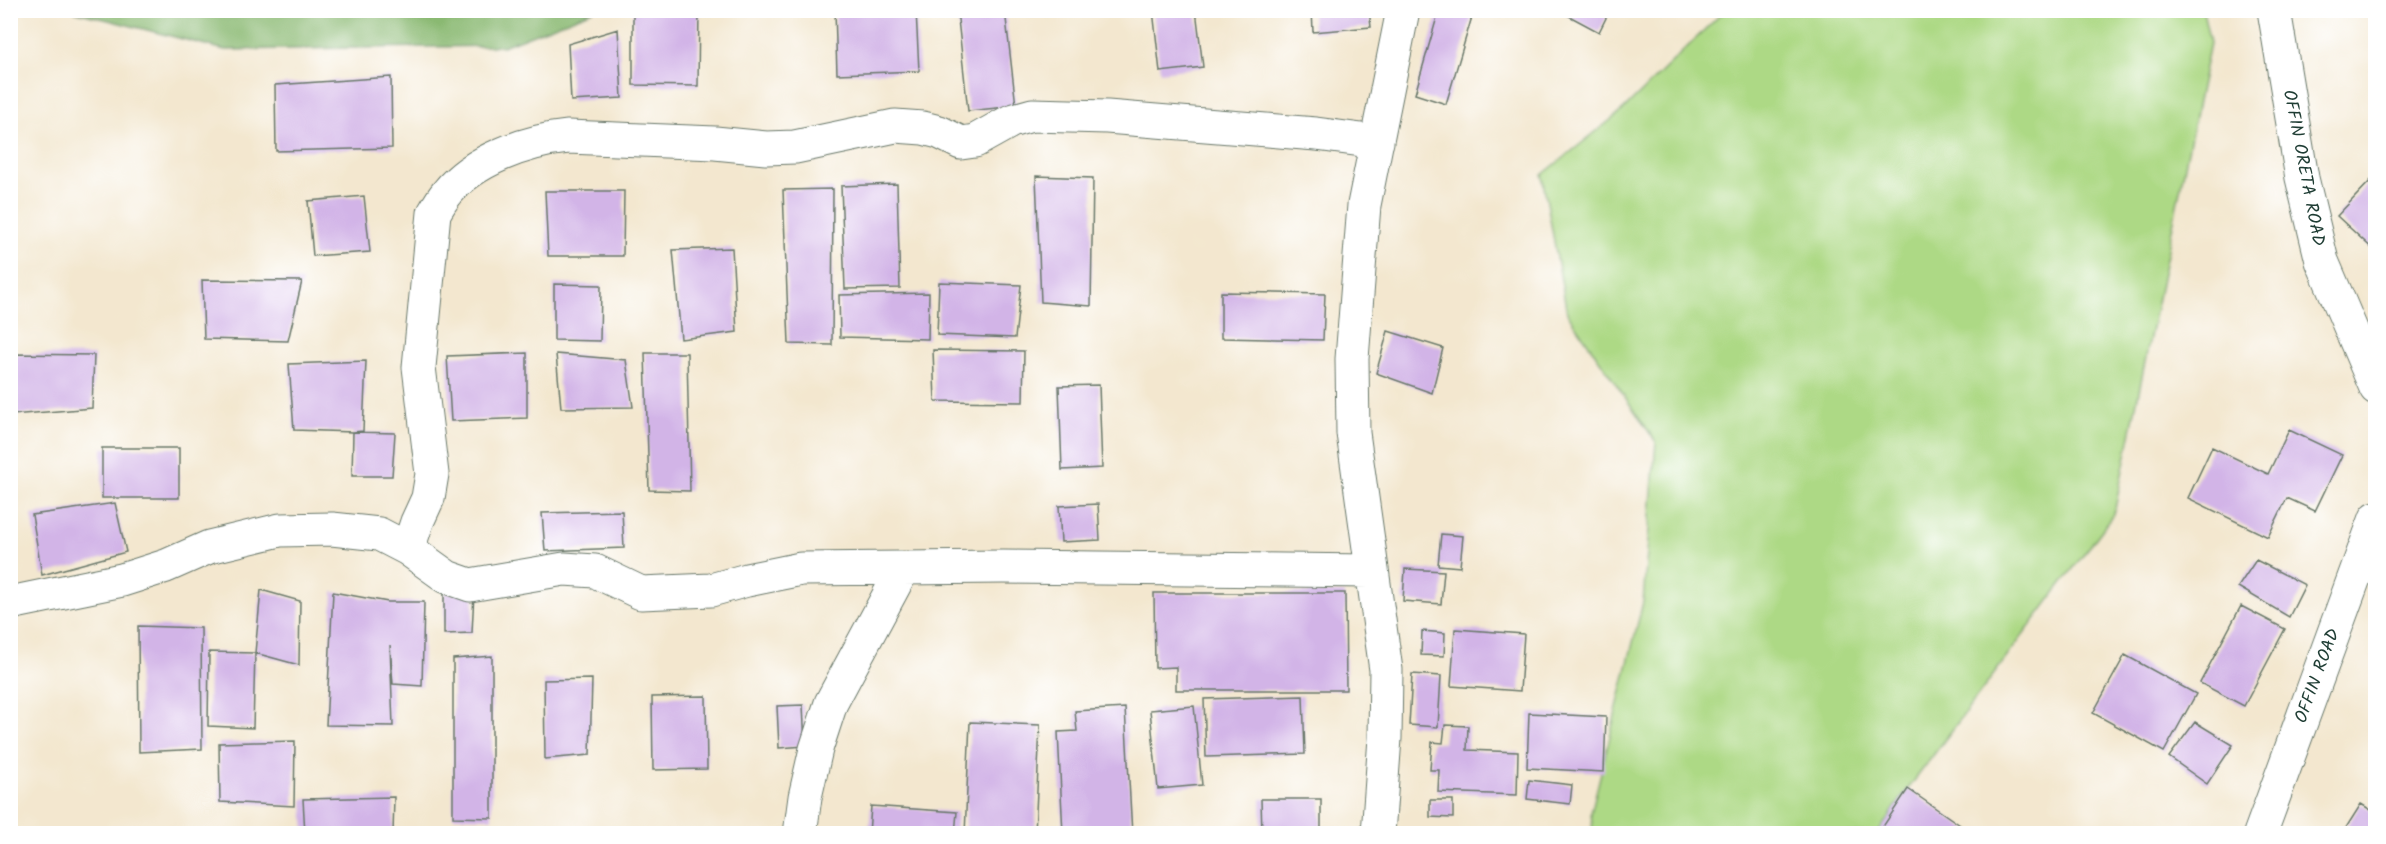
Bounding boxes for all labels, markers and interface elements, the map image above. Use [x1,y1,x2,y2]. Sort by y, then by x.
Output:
street label: OFFIN ORETA ROAD [2274,87,2332,249]
street label: OFFIN ROAD [2287,624,2349,727]

